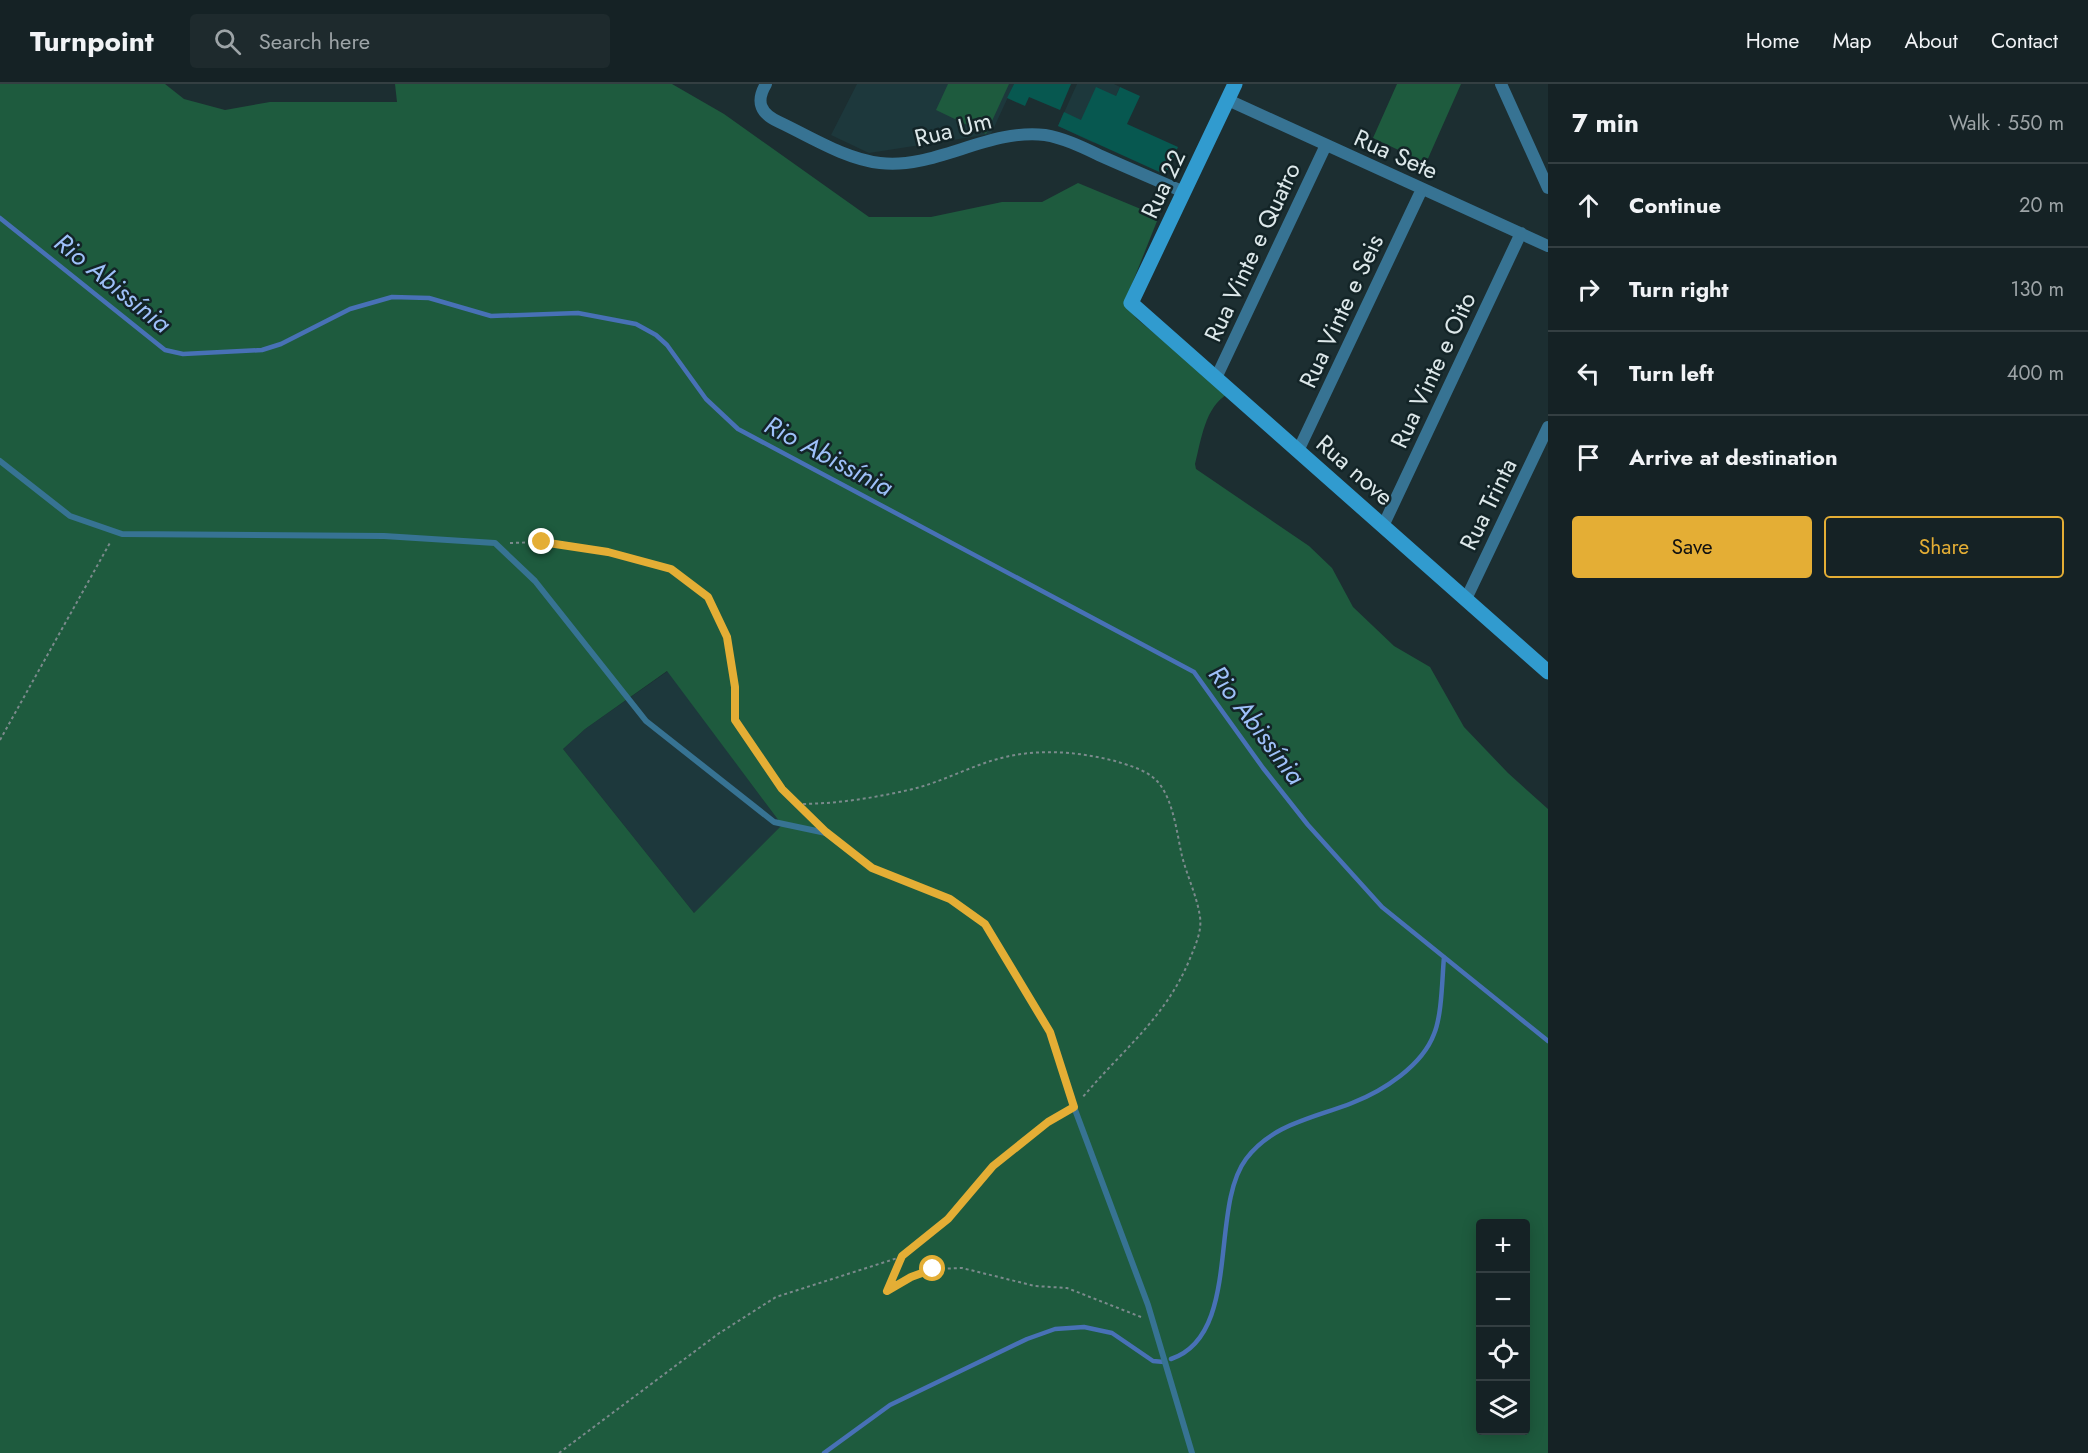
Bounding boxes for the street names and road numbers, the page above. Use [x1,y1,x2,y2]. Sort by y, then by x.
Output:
street label: Rua Um [911,103,995,155]
street label: Rua Sete [1348,120,1444,188]
street label: Rua 22 [1132,144,1194,224]
street label: Rua Vinte e Quatro [1195,157,1309,347]
street label: Rua Vinte e Seis [1290,228,1392,394]
street label: Rua Vinte e Oito [1382,286,1484,454]
street label: Rua nove [1309,426,1401,514]
street label: Rua Trinta [1451,452,1525,556]

